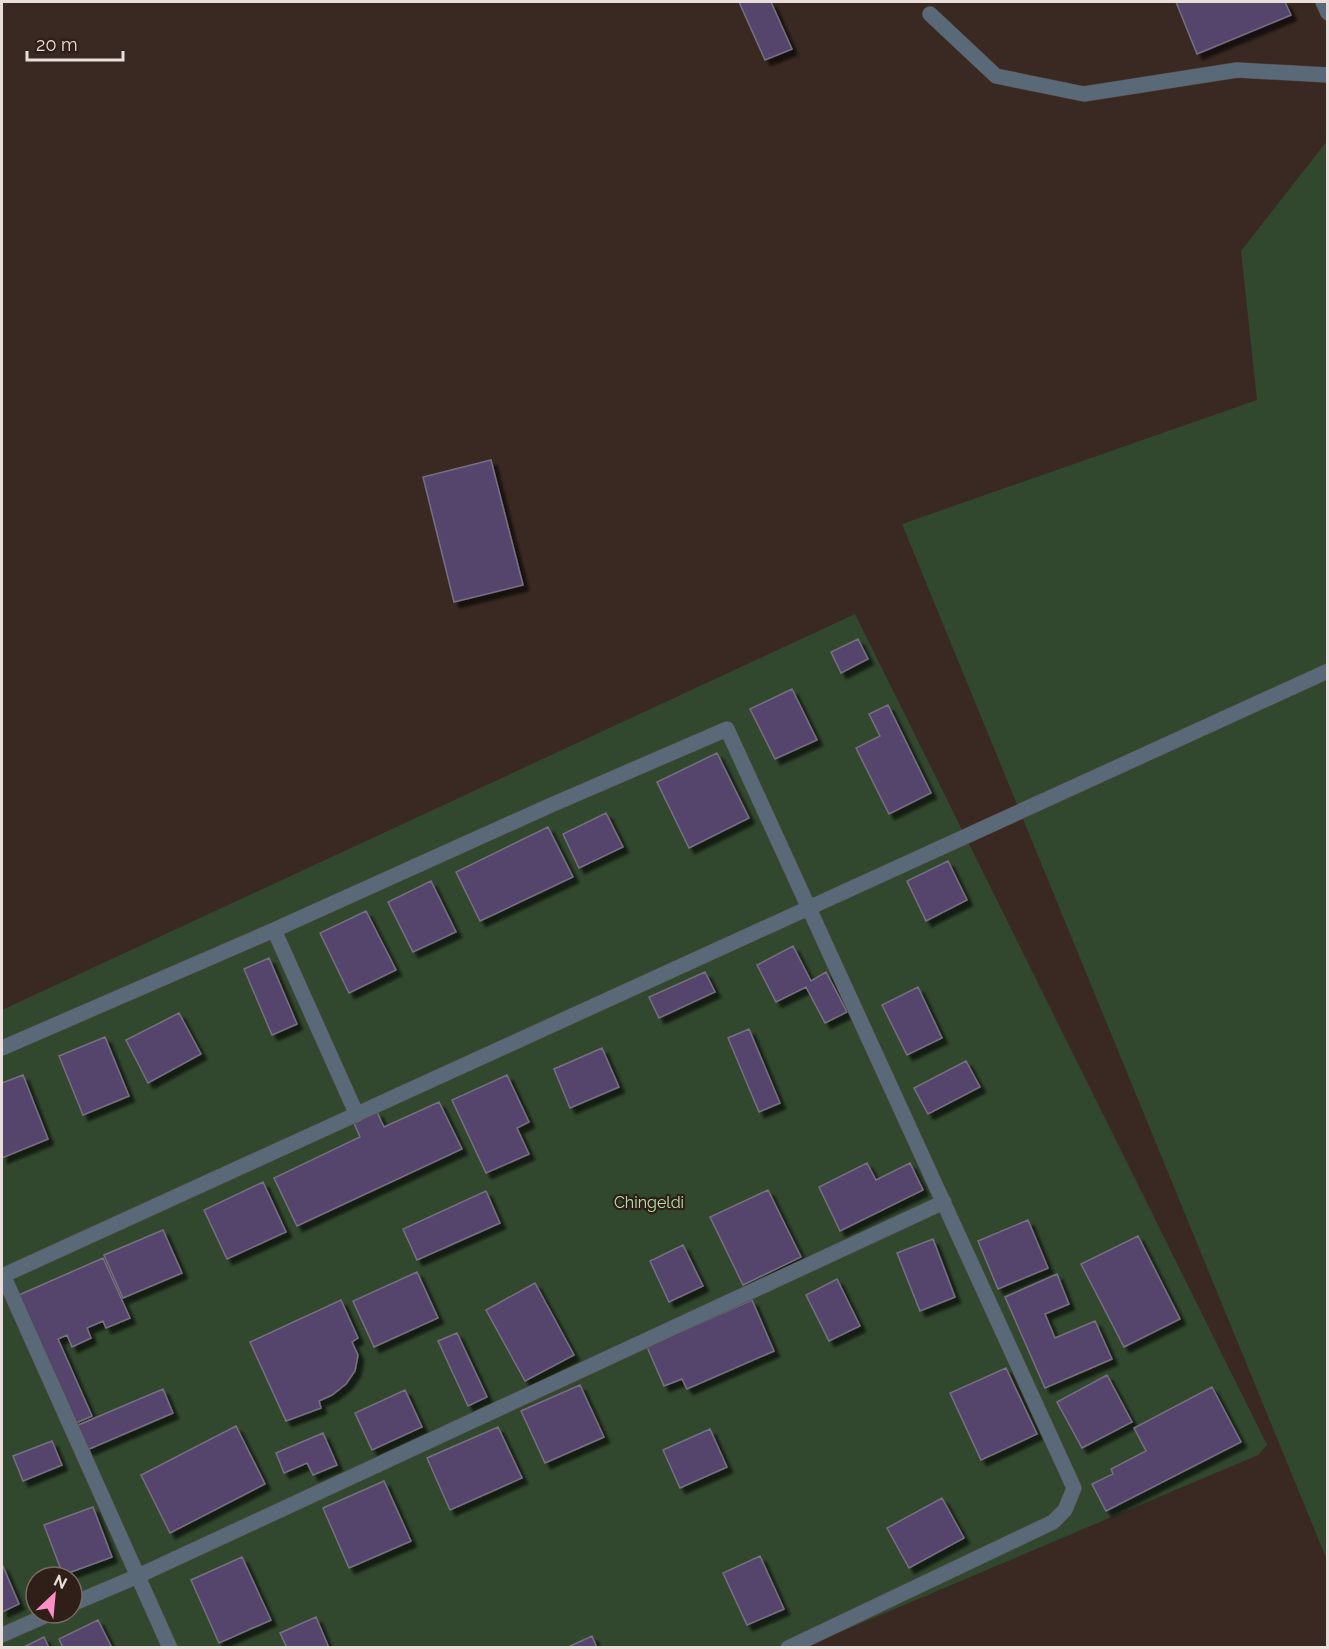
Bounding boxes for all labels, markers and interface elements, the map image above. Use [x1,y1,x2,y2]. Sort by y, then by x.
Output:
scale bar [27,24,123,62]
text: 20 m [36,34,78,55]
park label: Chingeldi [614,1193,684,1212]
north arrow [24,1565,84,1625]
text: N [51,1571,70,1593]

